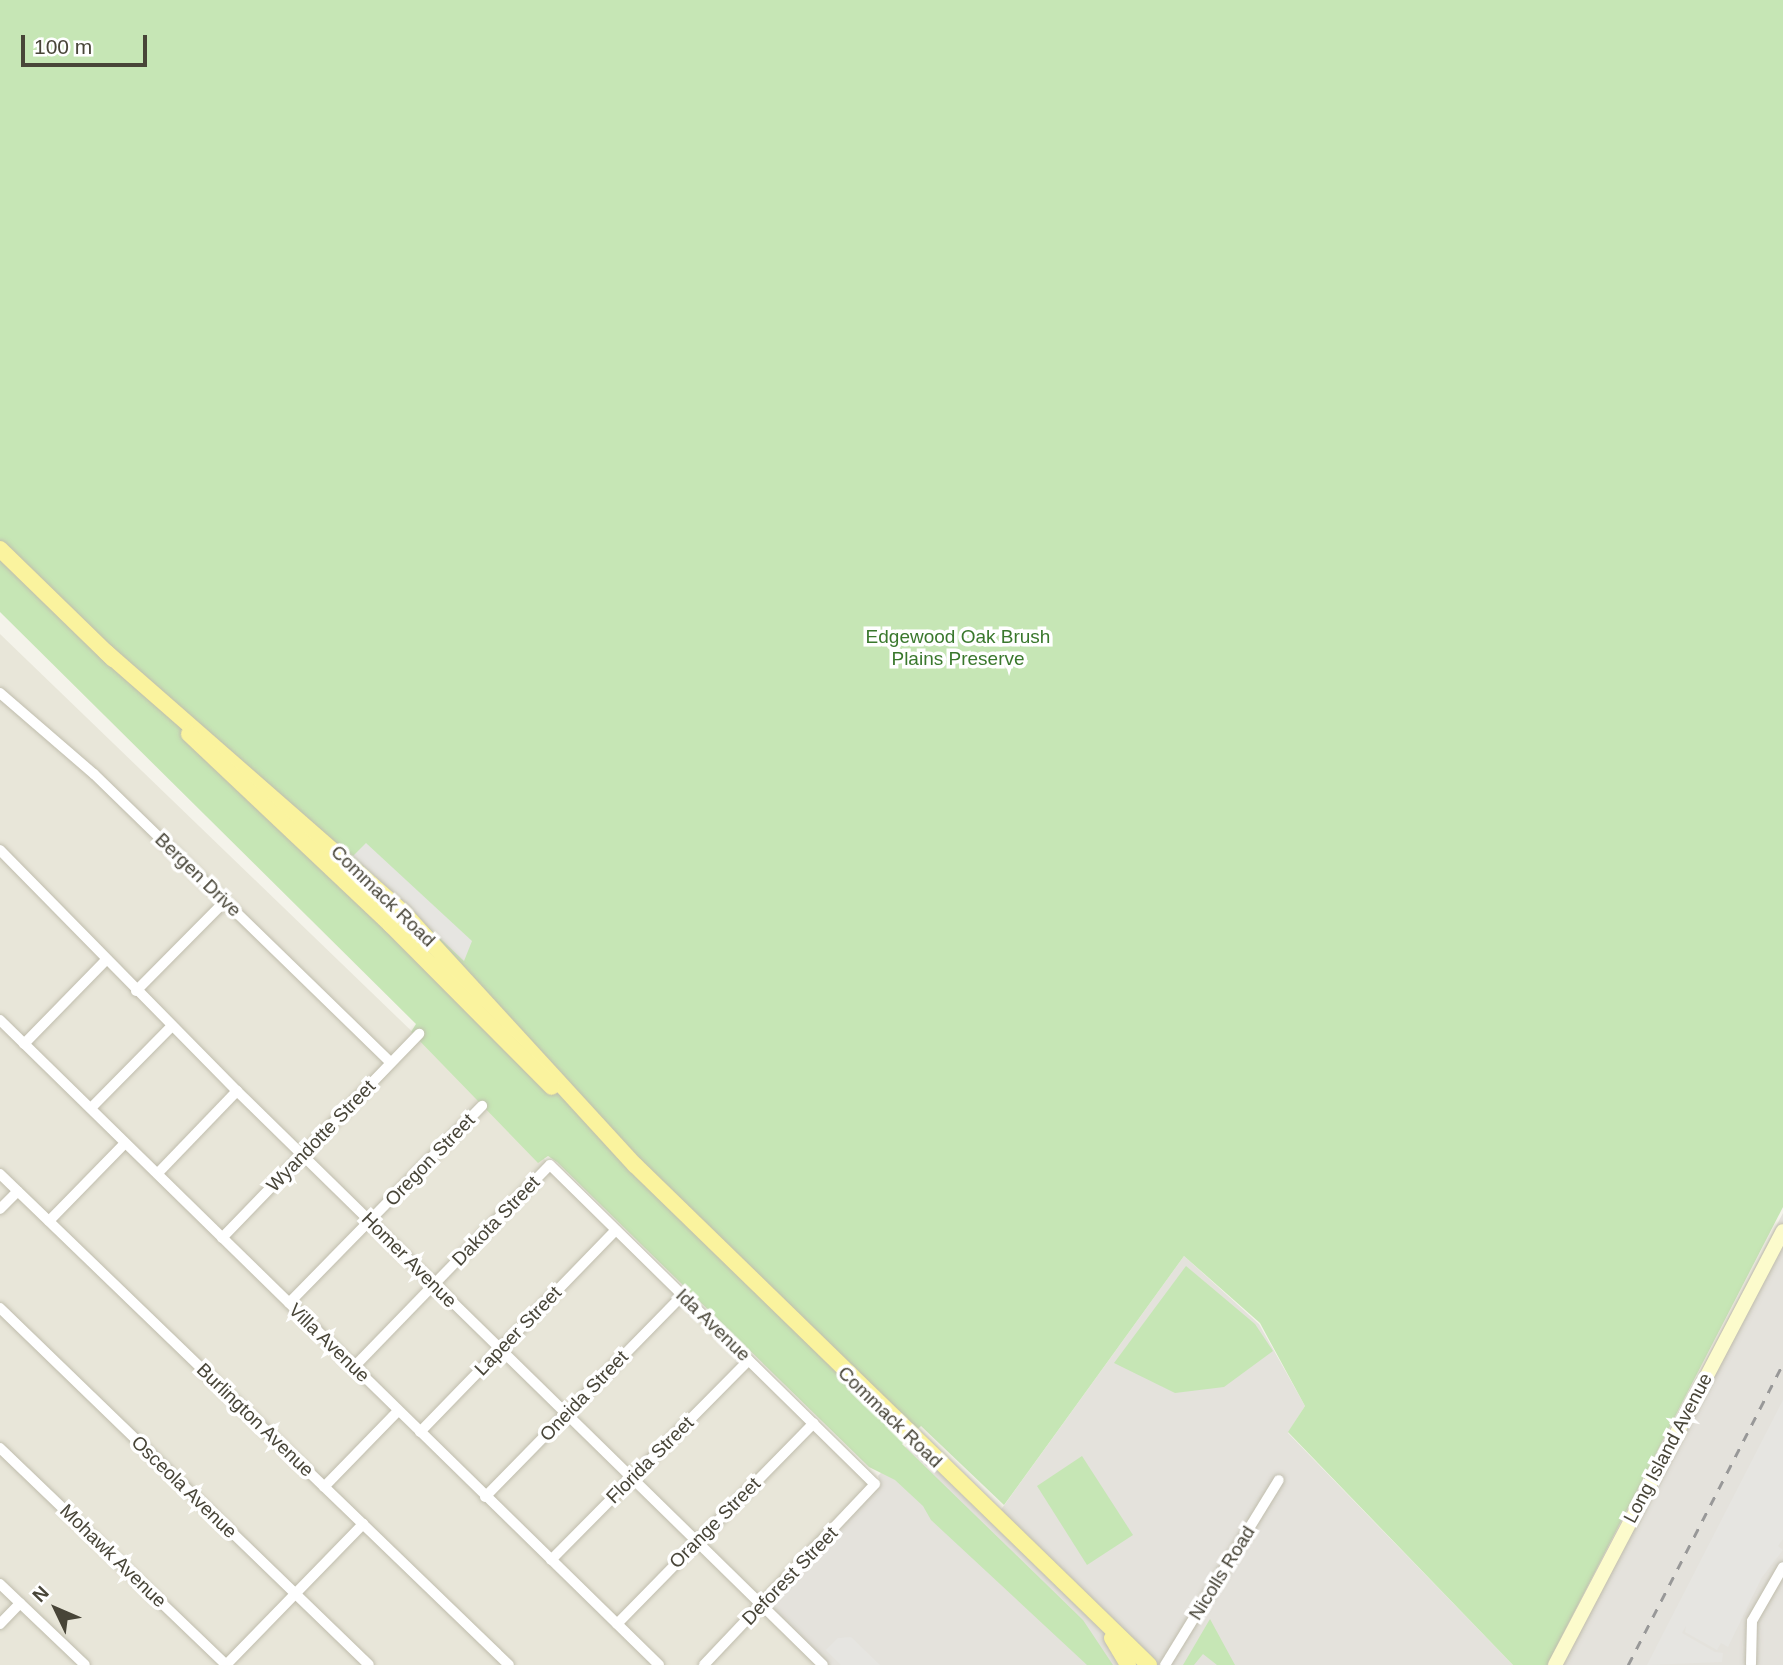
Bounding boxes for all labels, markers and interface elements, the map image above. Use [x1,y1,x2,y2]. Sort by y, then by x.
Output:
scale bar [24,21,150,65]
text: 100 m [34,35,92,58]
park label: Edgewood Oak Brush Plains Preserve [866,626,1050,670]
street label: Bergen Drive [150,828,246,922]
street label: Commack Road [326,840,440,952]
street label: Wyandotte Street [262,1075,380,1197]
street label: Oregon Street [380,1109,480,1211]
street label: Dakota Street [447,1171,545,1271]
street label: Homer Avenue [356,1207,462,1313]
street label: Lapeer Street [470,1282,566,1380]
street label: Ida Avenue [671,1284,755,1366]
street label: Villa Avenue [283,1298,375,1388]
street label: Oneida Street [535,1346,633,1446]
street label: Burlington Avenue [191,1358,319,1482]
street label: Commack Road [833,1361,947,1473]
street label: Long Island Avenue [1619,1369,1717,1527]
street label: Florida Street [602,1412,698,1508]
street label: Osceola Avenue [126,1430,242,1544]
street label: Orange Street [665,1473,765,1573]
street label: Mohawk Avenue [55,1499,171,1613]
street label: Deforest Street [737,1522,843,1630]
street label: Nicolls Road [1184,1522,1260,1624]
north arrow [21,1574,91,1644]
text: N [28,1582,53,1606]

